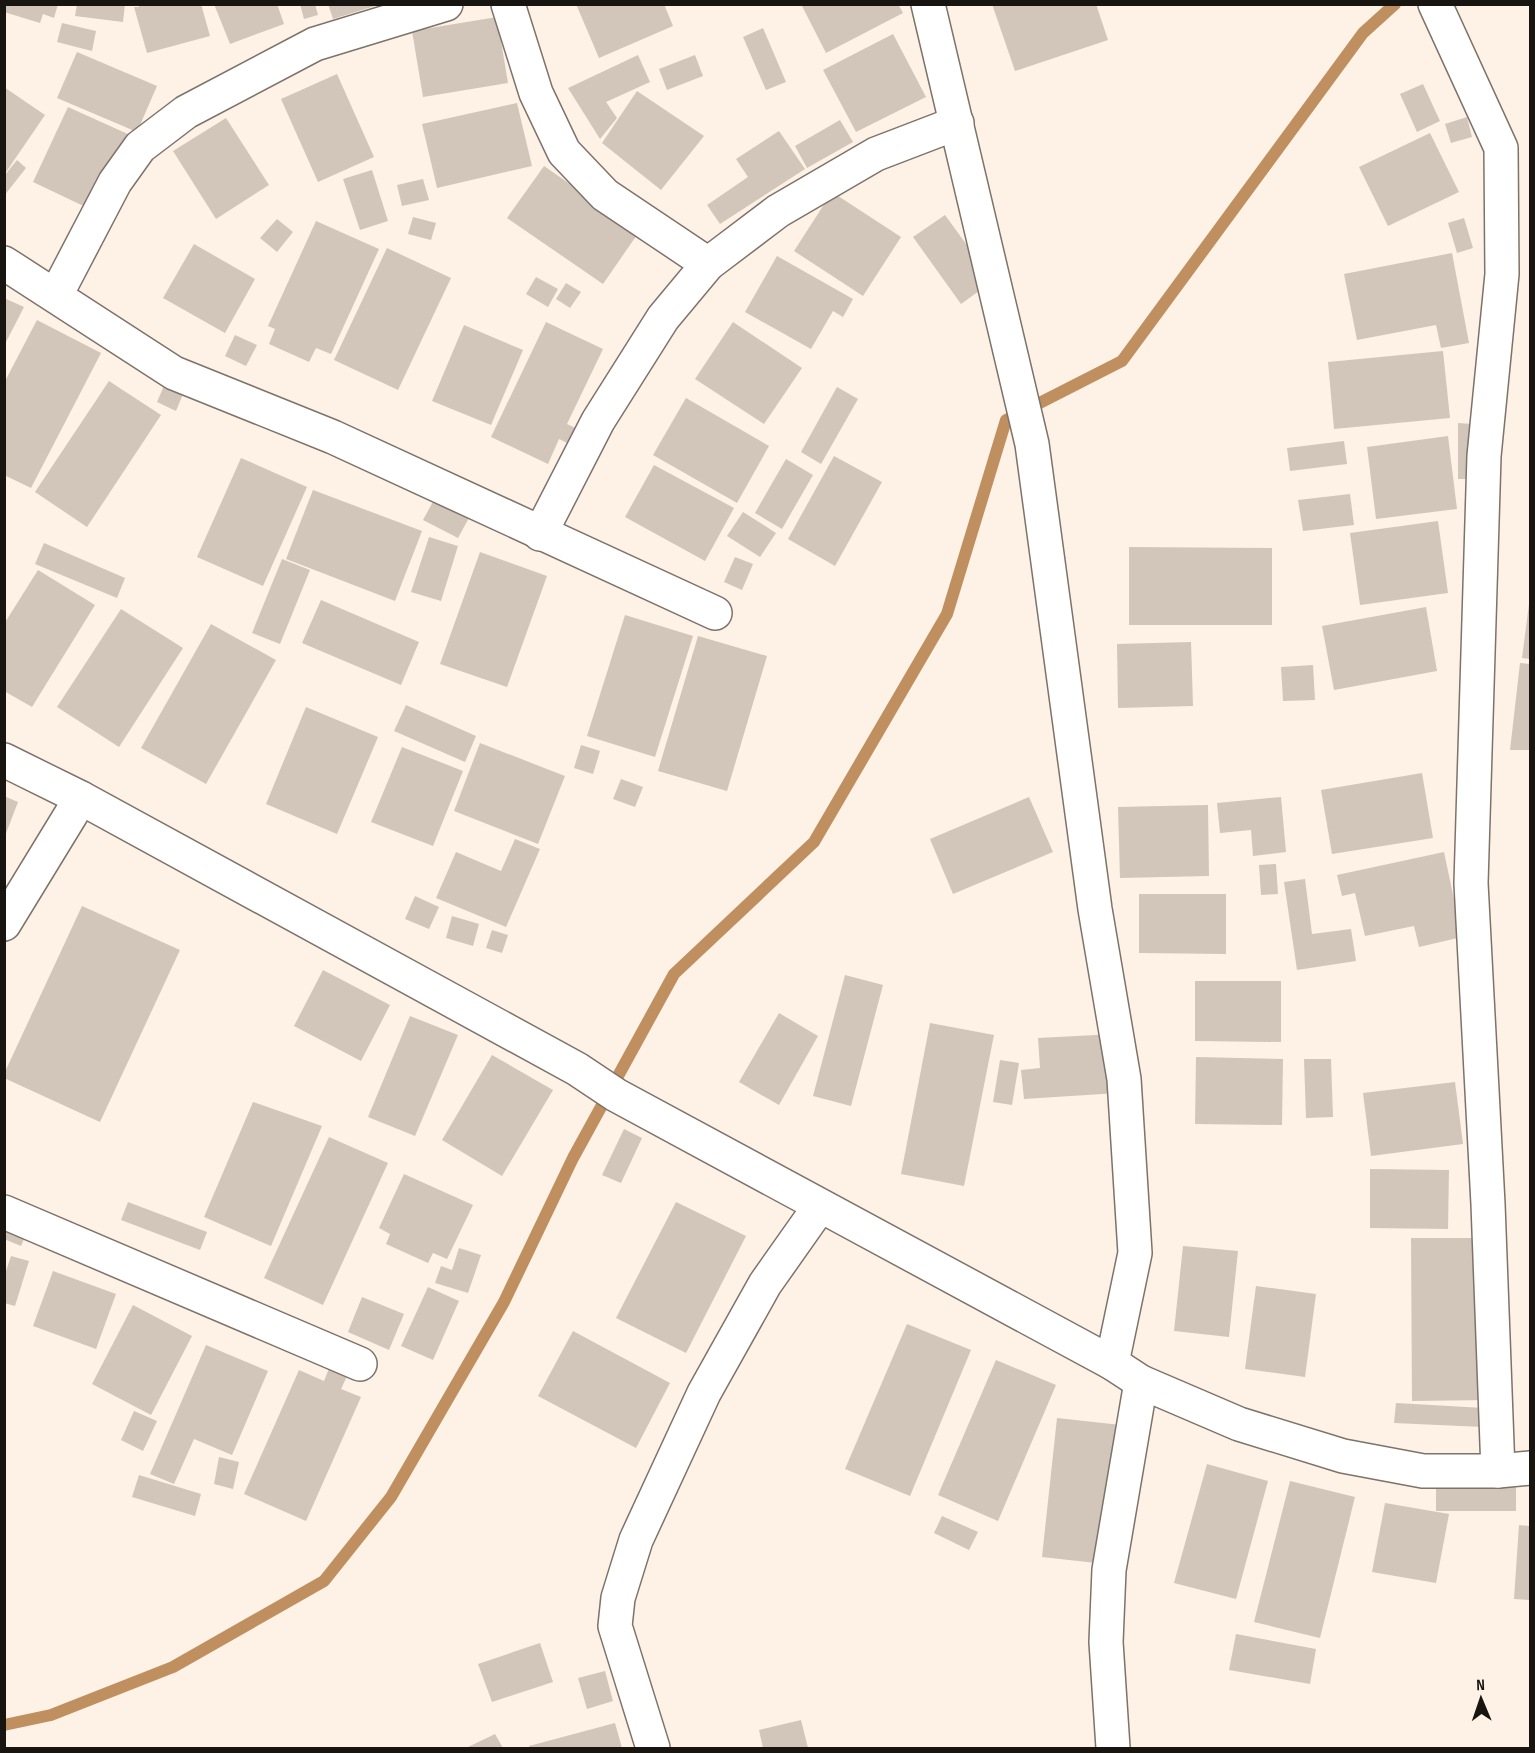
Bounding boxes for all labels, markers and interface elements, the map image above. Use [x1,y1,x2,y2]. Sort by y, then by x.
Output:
north arrow [1451,1669,1511,1729]
text: N [1476,1676,1485,1695]

